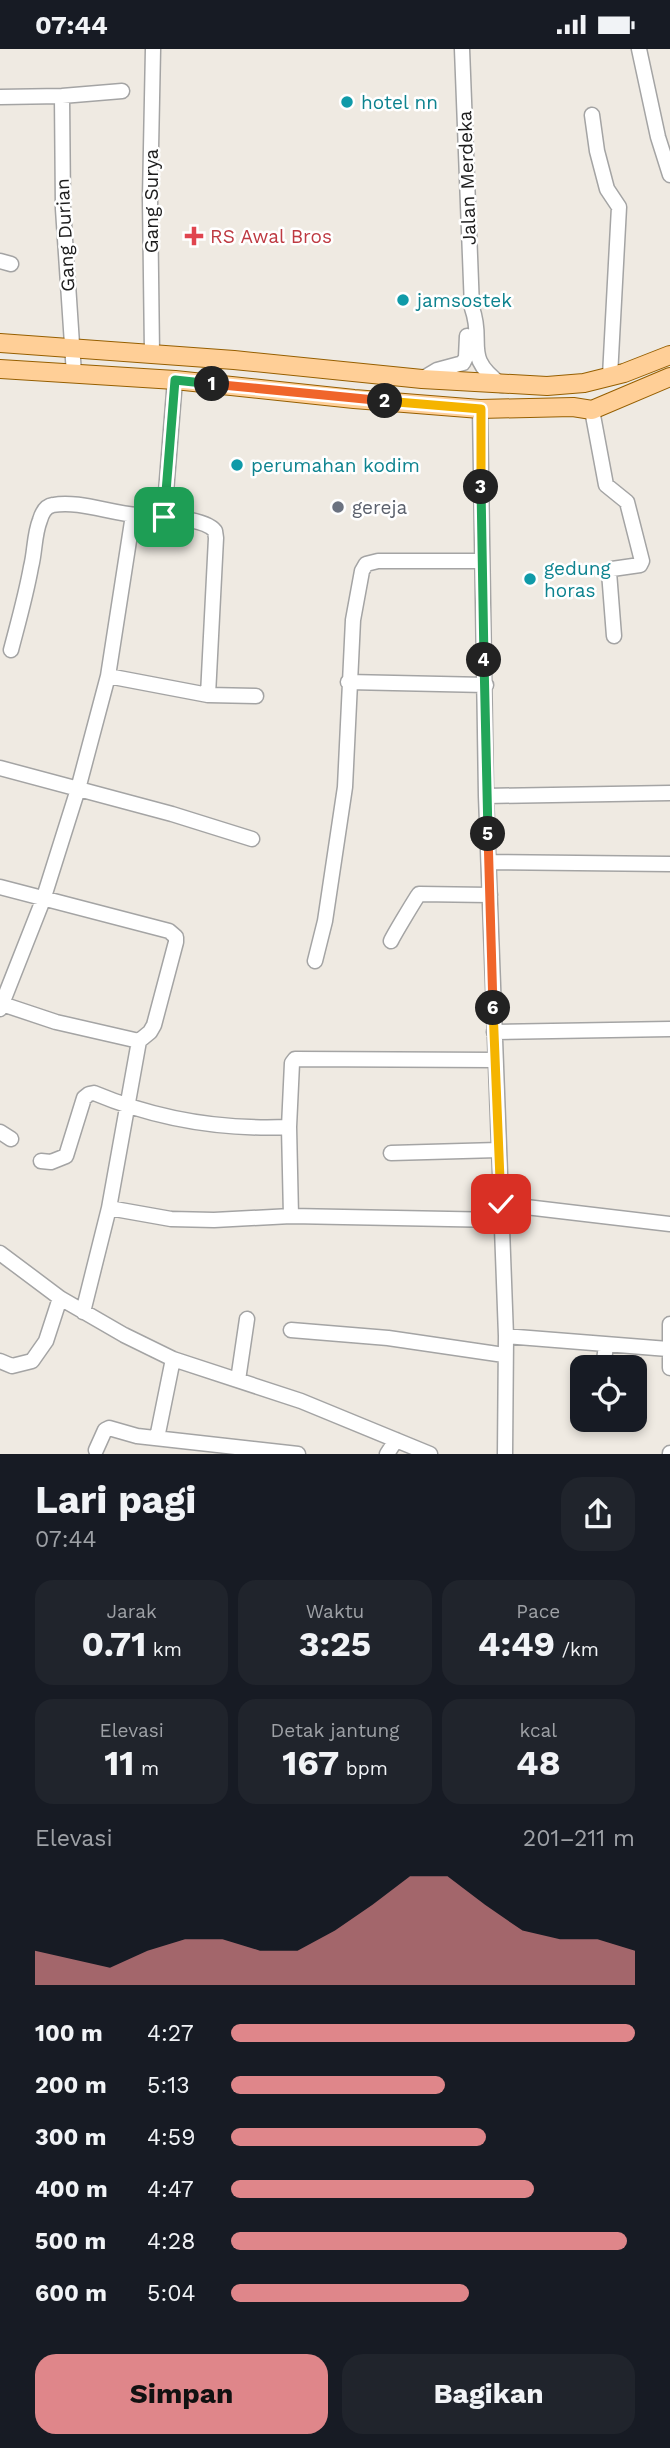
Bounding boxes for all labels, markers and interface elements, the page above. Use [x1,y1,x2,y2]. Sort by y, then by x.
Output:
text: 07:44 [35,10,108,40]
place label: hotel nn [361,91,438,114]
marker: hotel nn [339,94,355,110]
street label: Jalan Merdeka [453,110,481,246]
street label: Gang Surya [140,148,163,253]
street label: Gang Durian [51,178,79,292]
place label: RS Awal Bros [210,225,332,248]
marker: RS Awal Bros [184,226,204,246]
place label: jamsostek [415,289,512,312]
marker: jamsostek [395,292,411,308]
pin: 1 [194,367,230,401]
text: 1 [207,372,216,395]
pin: 2 [368,383,402,419]
text: 2 [379,389,390,412]
place label: perumahan kodim [251,454,420,477]
marker: perumahan kodim [229,457,245,473]
pin: 3 [463,469,498,505]
text: 3 [475,475,486,498]
pin [134,487,194,547]
place label: gereja [352,496,408,519]
icon: arrive [145,498,183,536]
marker: gereja [330,499,346,515]
place label: gedung horas [544,557,611,602]
marker: gedung horas [522,571,538,587]
pin: 4 [466,643,502,677]
text: 4 [477,648,490,671]
pin: 5 [470,817,505,851]
text: 5 [482,822,493,845]
pin: 6 [476,991,510,1025]
text: 6 [487,996,498,1019]
pin [471,1174,531,1234]
icon: check [482,1185,520,1223]
map controls [570,1355,647,1432]
button: locate [570,1355,647,1432]
button: share [561,1477,635,1551]
text: Lari pagi [35,1478,196,1522]
text: 07:44 [35,1526,97,1553]
text: Jarak [107,1600,157,1623]
text: Waktu [306,1600,364,1623]
text: Pace [516,1600,560,1623]
text: 0.71 [82,1623,146,1665]
text: 3:25 [299,1623,371,1665]
text: 4:49 [478,1623,555,1665]
text: km [146,1638,182,1661]
text: /km [555,1638,599,1661]
text: Elevasi [100,1719,164,1742]
text: Detak jantung [271,1719,399,1742]
text: kcal [520,1719,557,1742]
text: 11 [104,1742,134,1784]
text: 167 [282,1742,339,1784]
text: 48 [516,1742,561,1784]
text: m [134,1757,159,1780]
text: bpm [339,1757,388,1780]
text: Elevasi [35,1825,113,1852]
text: 201–211 m [523,1825,635,1852]
text: 100 m [35,2020,103,2047]
text: 4:27 [147,2020,194,2047]
text: 200 m [35,2072,107,2099]
text: 5:13 [147,2072,190,2099]
text: 300 m [35,2124,106,2151]
text: 4:59 [147,2124,195,2151]
text: 400 m [35,2176,108,2203]
text: 4:47 [147,2176,194,2203]
text: 500 m [35,2228,106,2255]
text: 4:28 [147,2228,195,2255]
text: 600 m [35,2280,107,2307]
text: 5:04 [147,2280,196,2307]
button: Simpan [35,2354,328,2434]
button: Bagikan [342,2354,635,2434]

